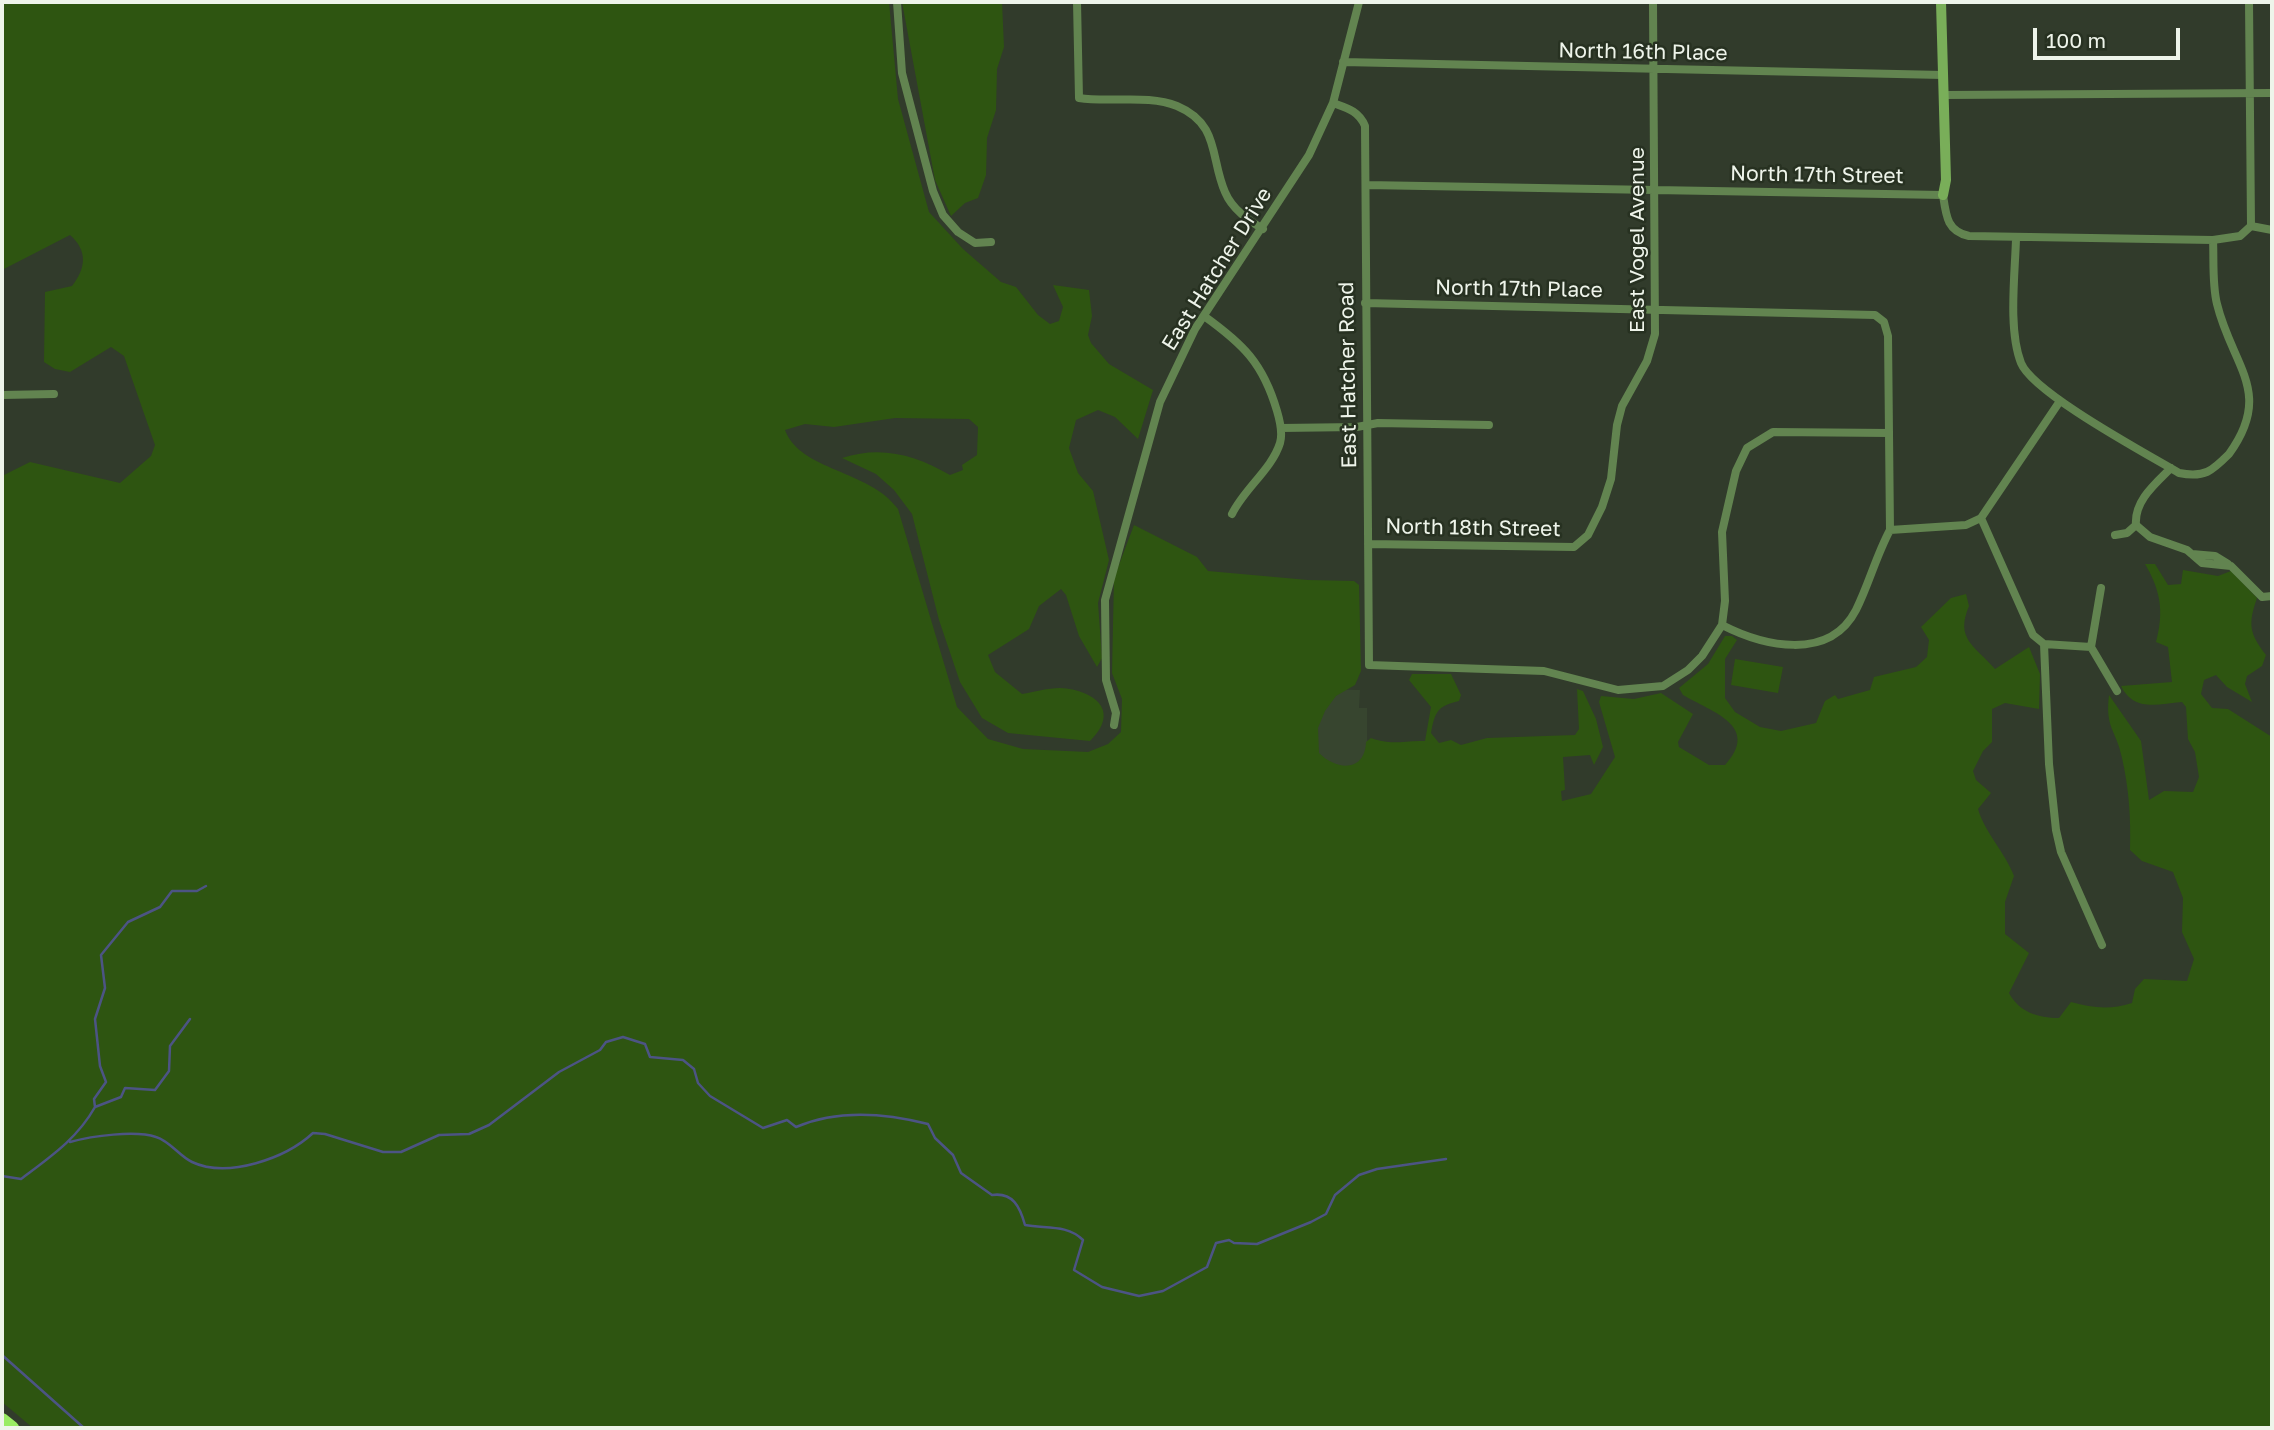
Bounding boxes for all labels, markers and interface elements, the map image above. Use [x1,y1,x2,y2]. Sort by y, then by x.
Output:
scale bar [2036,14,2183,58]
text: 100 m [2046,27,2106,53]
street label: North 16th Place [1558,38,1728,66]
street label: East Vogel Avenue [1624,147,1650,333]
street label: North 17th Street [1730,161,1904,189]
street label: East Hatcher Drive [1157,183,1277,355]
street label: North 17th Place [1435,275,1603,303]
street label: East Hatcher Road [1334,281,1362,469]
street label: North 18th Street [1385,514,1561,542]

